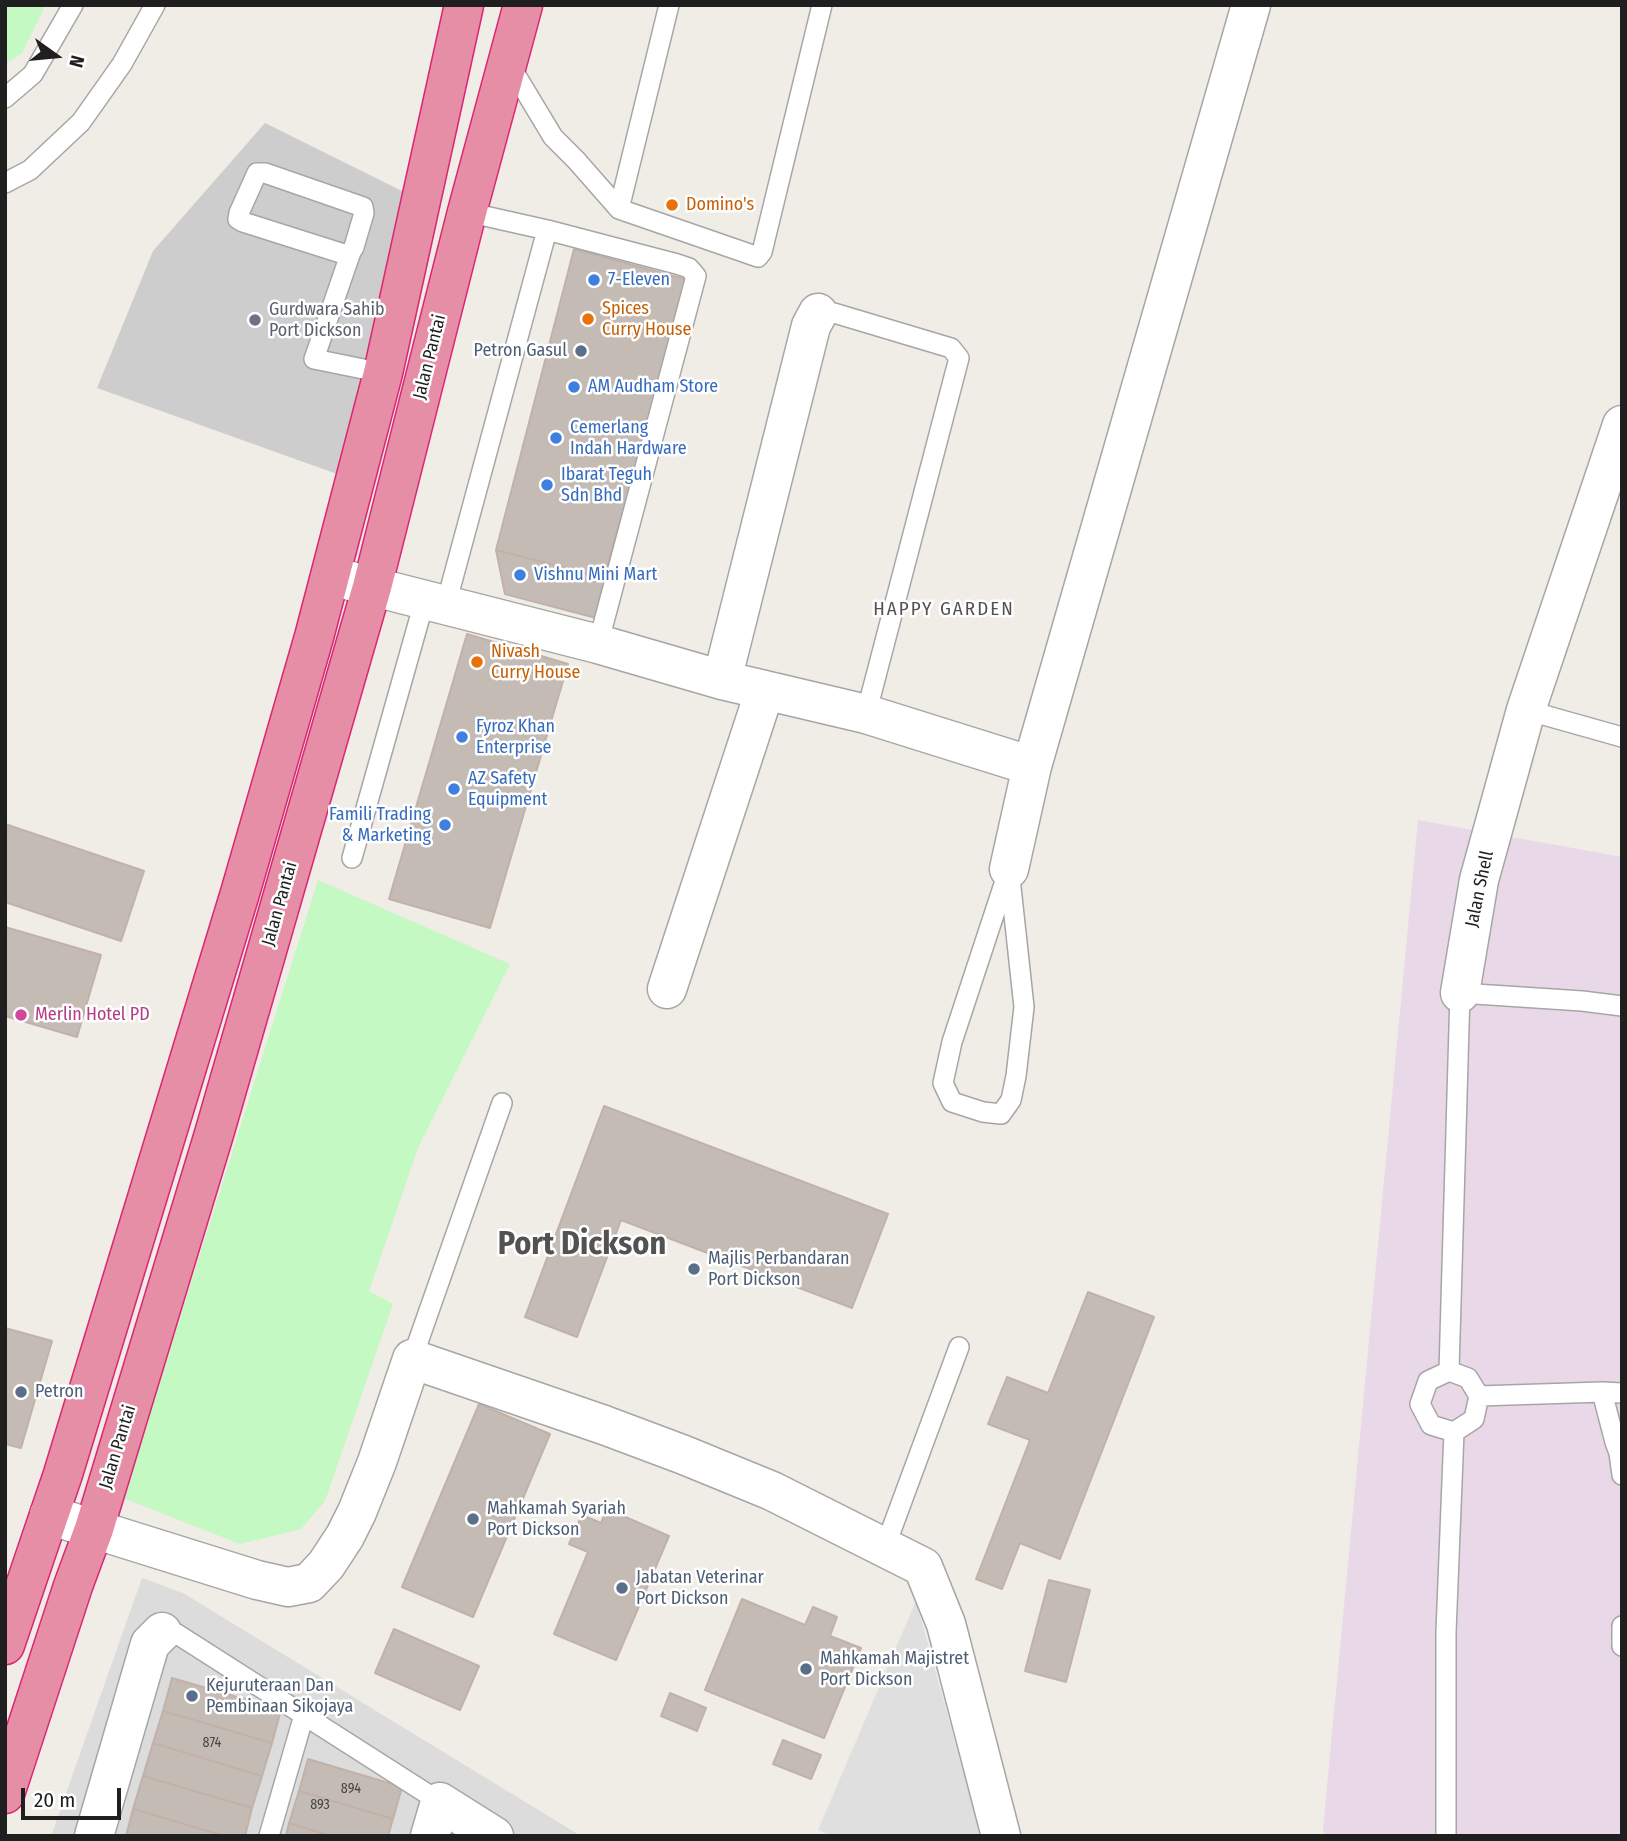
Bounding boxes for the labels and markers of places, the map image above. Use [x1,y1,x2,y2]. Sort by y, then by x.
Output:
place label: Domino's [686,194,754,216]
marker: Domino's [664,197,680,213]
place label: 7-Eleven [608,269,670,291]
marker: 7-Eleven [586,272,602,288]
place label: Spices Curry House [602,298,691,340]
place label: Gurdwara Sahib Port Dickson [269,299,385,342]
marker: Spices Curry House [580,311,596,327]
marker: Gurdwara Sahib Port Dickson [247,312,263,328]
place label: Petron Gasul [474,340,567,362]
marker: Petron Gasul [573,343,589,359]
place label: AM Audham Store [588,376,718,398]
marker: AM Audham Store [566,379,582,395]
place label: Cemerlang Indah Hardware [570,417,687,460]
marker: Cemerlang Indah Hardware [548,430,564,446]
place label: Ibarat Teguh Sdn Bhd [561,464,652,506]
marker: Ibarat Teguh Sdn Bhd [539,477,555,493]
place label: Vishnu Mini Mart [534,564,657,586]
marker: Vishnu Mini Mart [512,567,528,583]
place label: Nivash Curry House [491,641,580,684]
marker: Nivash Curry House [469,654,485,670]
place label: Fyroz Khan Enterprise [476,716,555,758]
marker: Fyroz Khan Enterprise [454,729,470,745]
place label: AZ Safety Equipment [468,768,547,810]
marker: AZ Safety Equipment [446,781,462,797]
place label: Famili Trading & Marketing [329,804,431,846]
marker: Famili Trading & Marketing [437,817,453,833]
place label: Merlin Hotel PD [35,1004,150,1026]
marker: Merlin Hotel PD [13,1007,29,1023]
place label: Majlis Perbandaran Port Dickson [708,1248,849,1290]
marker: Majlis Perbandaran Port Dickson [686,1261,702,1277]
place label: Petron [35,1381,83,1403]
marker: Petron [13,1384,29,1400]
place label: Mahkamah Syariah Port Dickson [487,1498,626,1540]
marker: Mahkamah Syariah Port Dickson [465,1511,481,1527]
place label: Jabatan Veterinar Port Dickson [636,1567,764,1610]
marker: Jabatan Veterinar Port Dickson [614,1580,630,1596]
place label: Mahkamah Majistret Port Dickson [820,1648,969,1690]
marker: Mahkamah Majistret Port Dickson [798,1661,814,1677]
place label: Kejuruteraan Dan Pembinaan Sikojaya [206,1675,353,1718]
marker: Kejuruteraan Dan Pembinaan Sikojaya [184,1688,200,1704]

